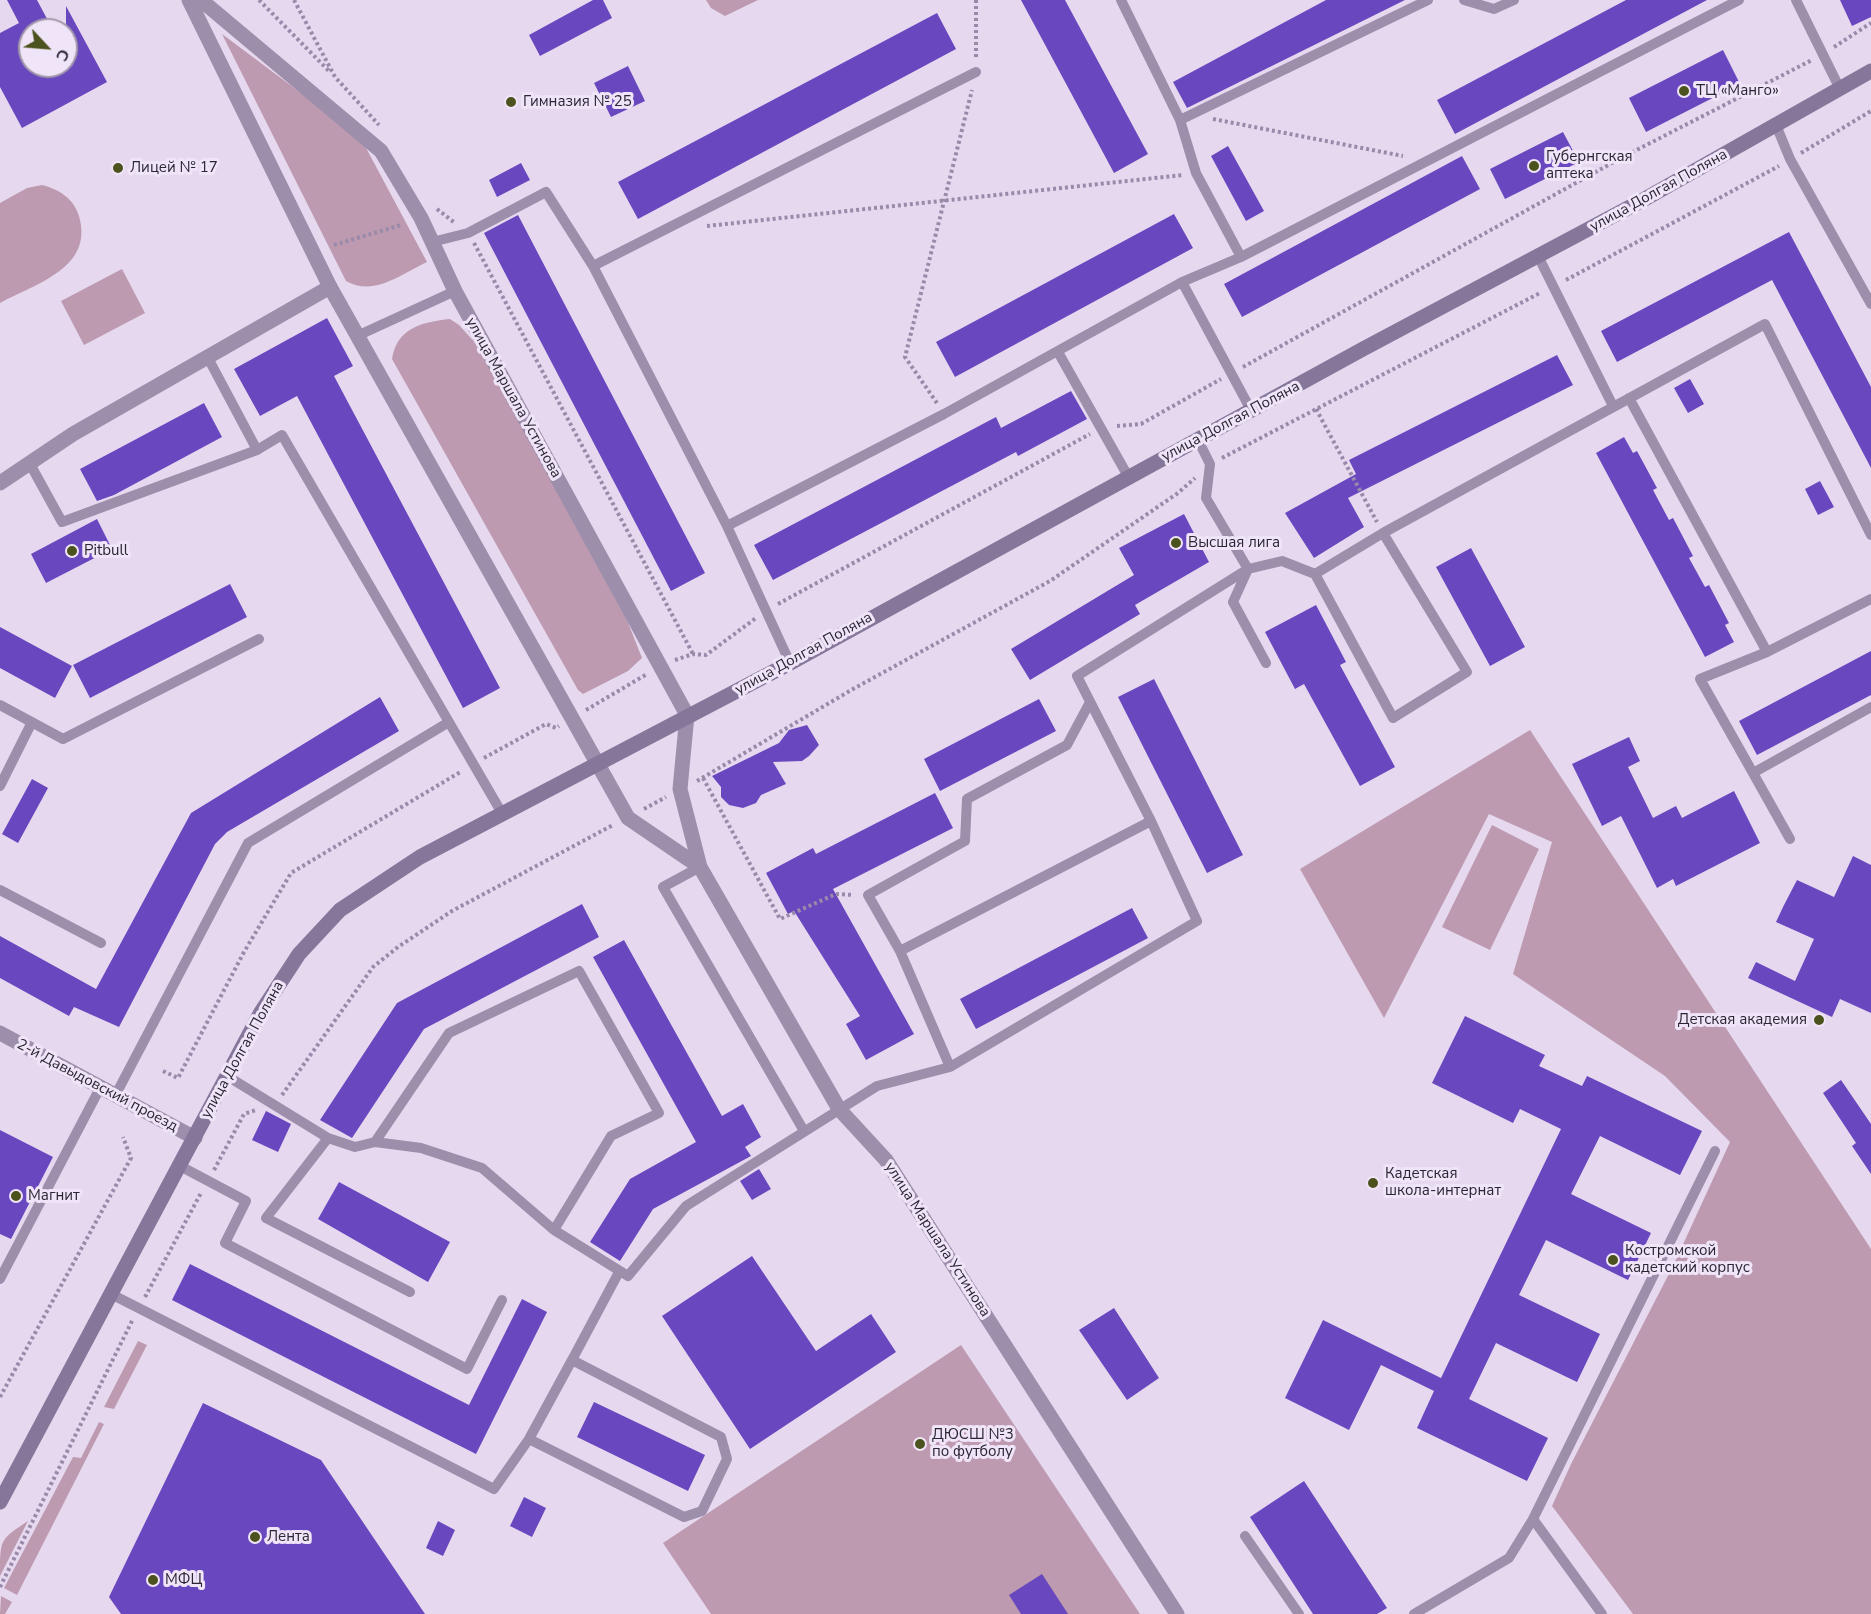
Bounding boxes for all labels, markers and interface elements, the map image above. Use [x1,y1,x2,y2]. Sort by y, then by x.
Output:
north arrow [18,18,78,78]
text: С [50,45,75,65]
place label: ТЦ «Манго» [1696,82,1779,100]
marker: ТЦ «Манго» [1677,84,1691,98]
place label: Гимназия № 25 [523,93,632,111]
marker: Гимназия № 25 [504,95,518,109]
street label: улица Долгая Поляна [1587,146,1731,236]
place label: Губернгская аптека [1546,148,1633,183]
place label: Лицей № 17 [130,159,218,177]
marker: Губернгская аптека [1527,159,1541,173]
marker: Лицей № 17 [111,161,125,175]
street label: улица Маршала Устинова [461,315,565,481]
street label: улица Долгая Поляна [1159,378,1303,466]
place label: Высшая лига [1188,534,1280,552]
marker: Высшая лига [1169,536,1183,550]
place label: Pitbull [84,542,128,560]
marker: Pitbull [65,544,79,558]
street label: улица Долгая Поляна [732,609,876,699]
street label: улица Долгая Поляна [198,978,288,1122]
place label: Детская академия [1678,1011,1807,1029]
marker: Детская академия [1812,1013,1826,1027]
street label: 2-й Давыдовский проезд [13,1036,181,1136]
street label: улица Маршала Устинова [880,1159,994,1321]
place label: Кадетская школа-интернат [1385,1165,1501,1200]
marker: Кадетская школа-интернат [1366,1176,1380,1190]
place label: Магнит [28,1187,80,1205]
marker: Магнит [9,1189,23,1203]
place label: Костромской кадетский корпус [1625,1242,1750,1277]
marker: Костромской кадетский корпус [1606,1253,1620,1267]
place label: ДЮСШ №3 по футболу [932,1426,1014,1461]
marker: ДЮСШ №3 по футболу [913,1437,927,1451]
place label: Лента [267,1528,310,1546]
marker: Лента [248,1530,262,1544]
place label: МФЦ [165,1571,202,1589]
marker: МФЦ [146,1573,160,1587]

